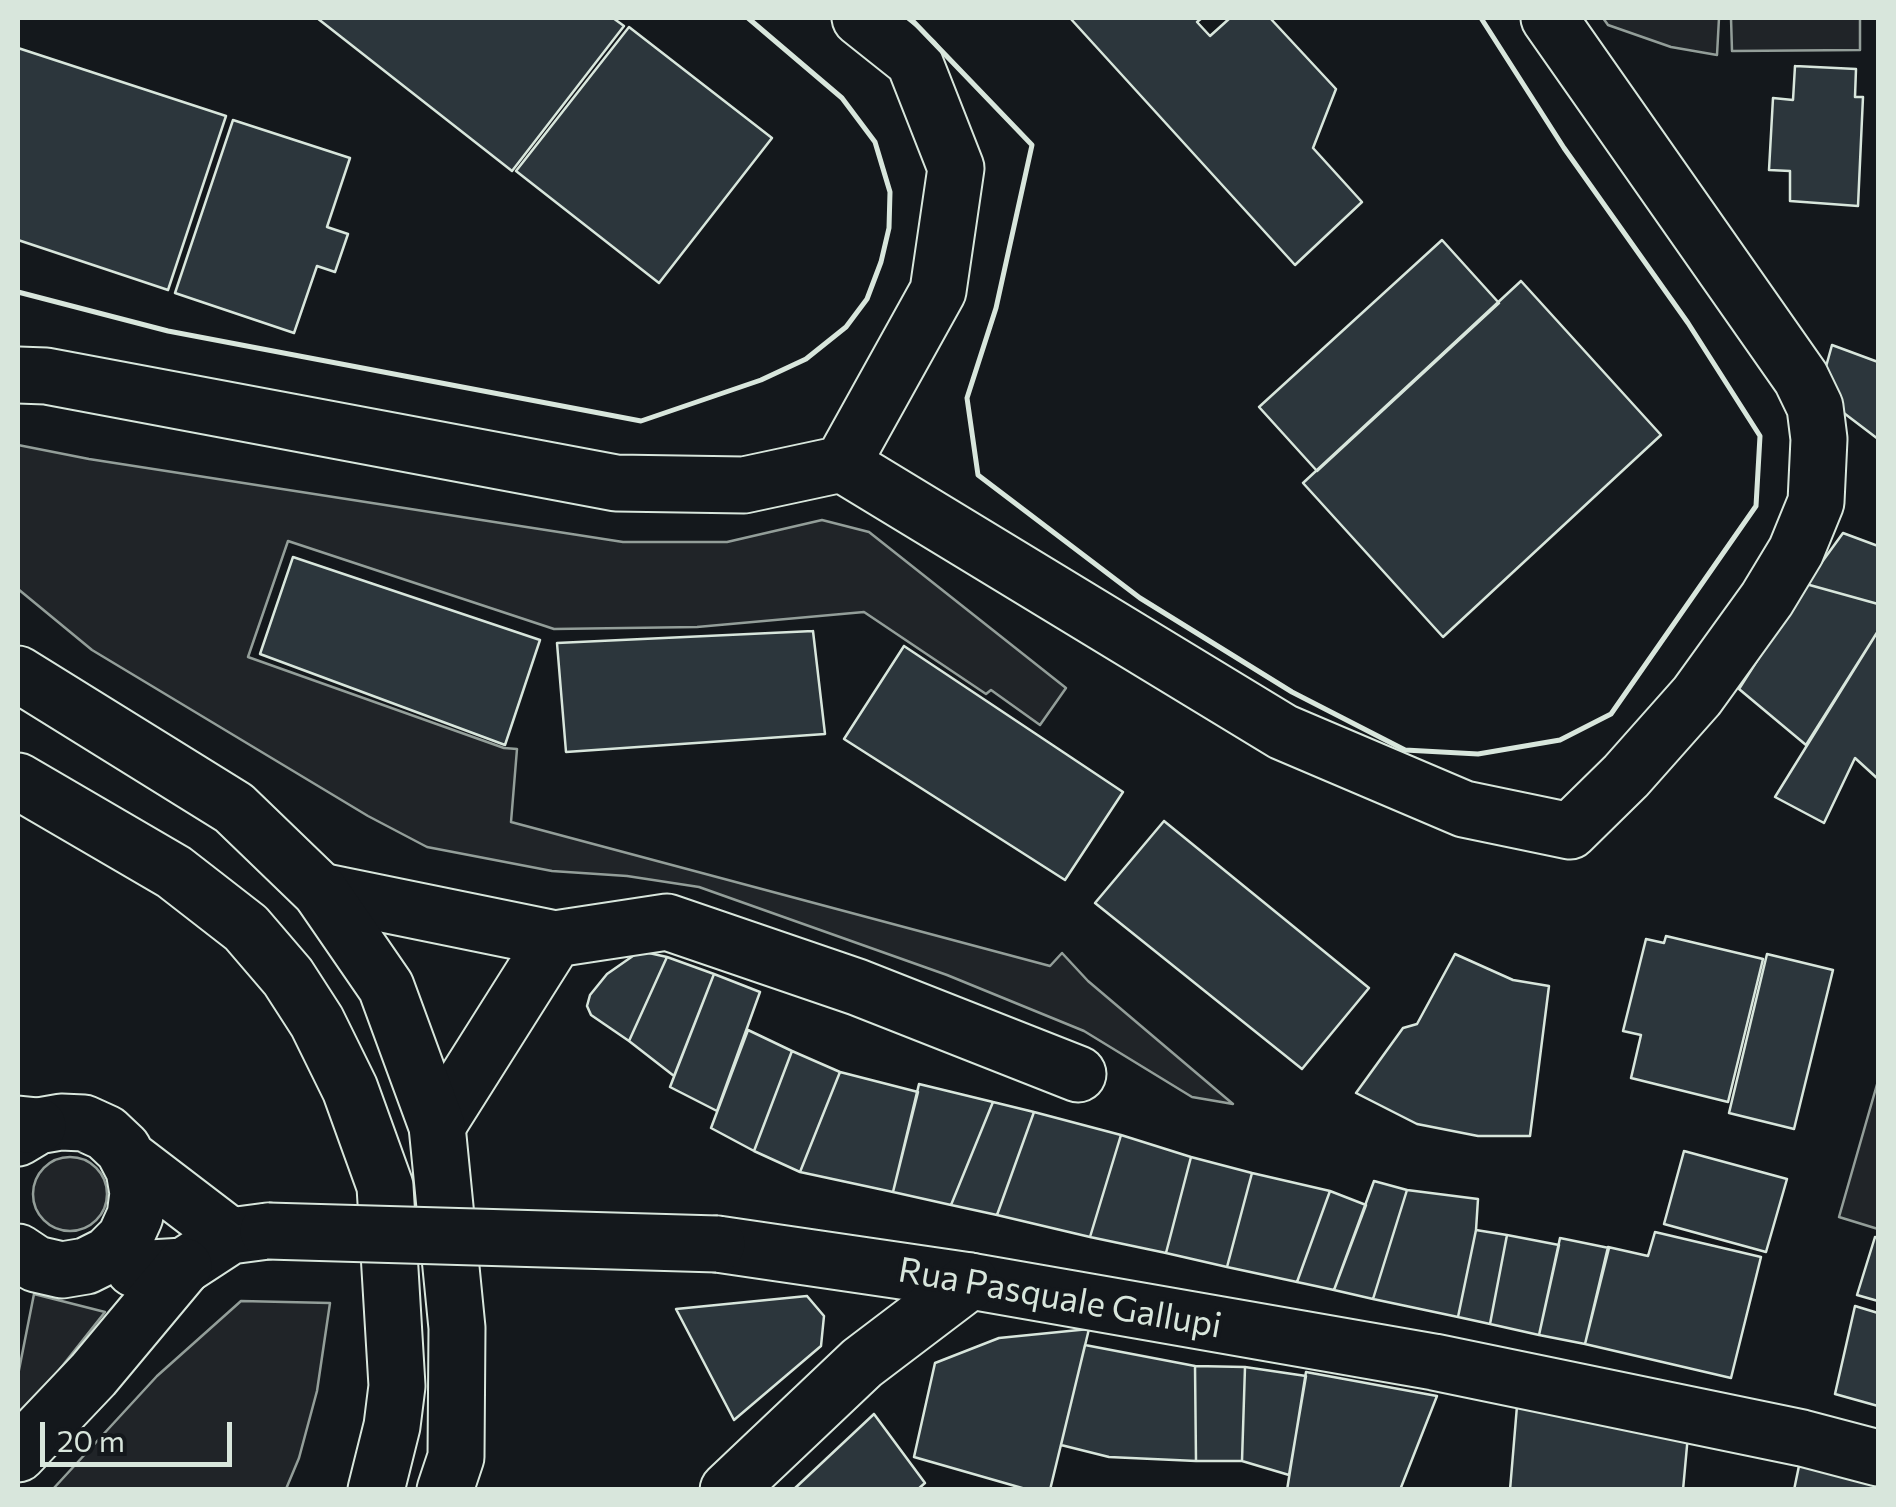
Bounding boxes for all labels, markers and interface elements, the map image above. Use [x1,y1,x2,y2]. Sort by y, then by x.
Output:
street label: Rua Pasquale Gallupi [895,1249,1225,1347]
scale bar [45,1402,238,1464]
text: 20 m [57,1421,125,1458]

